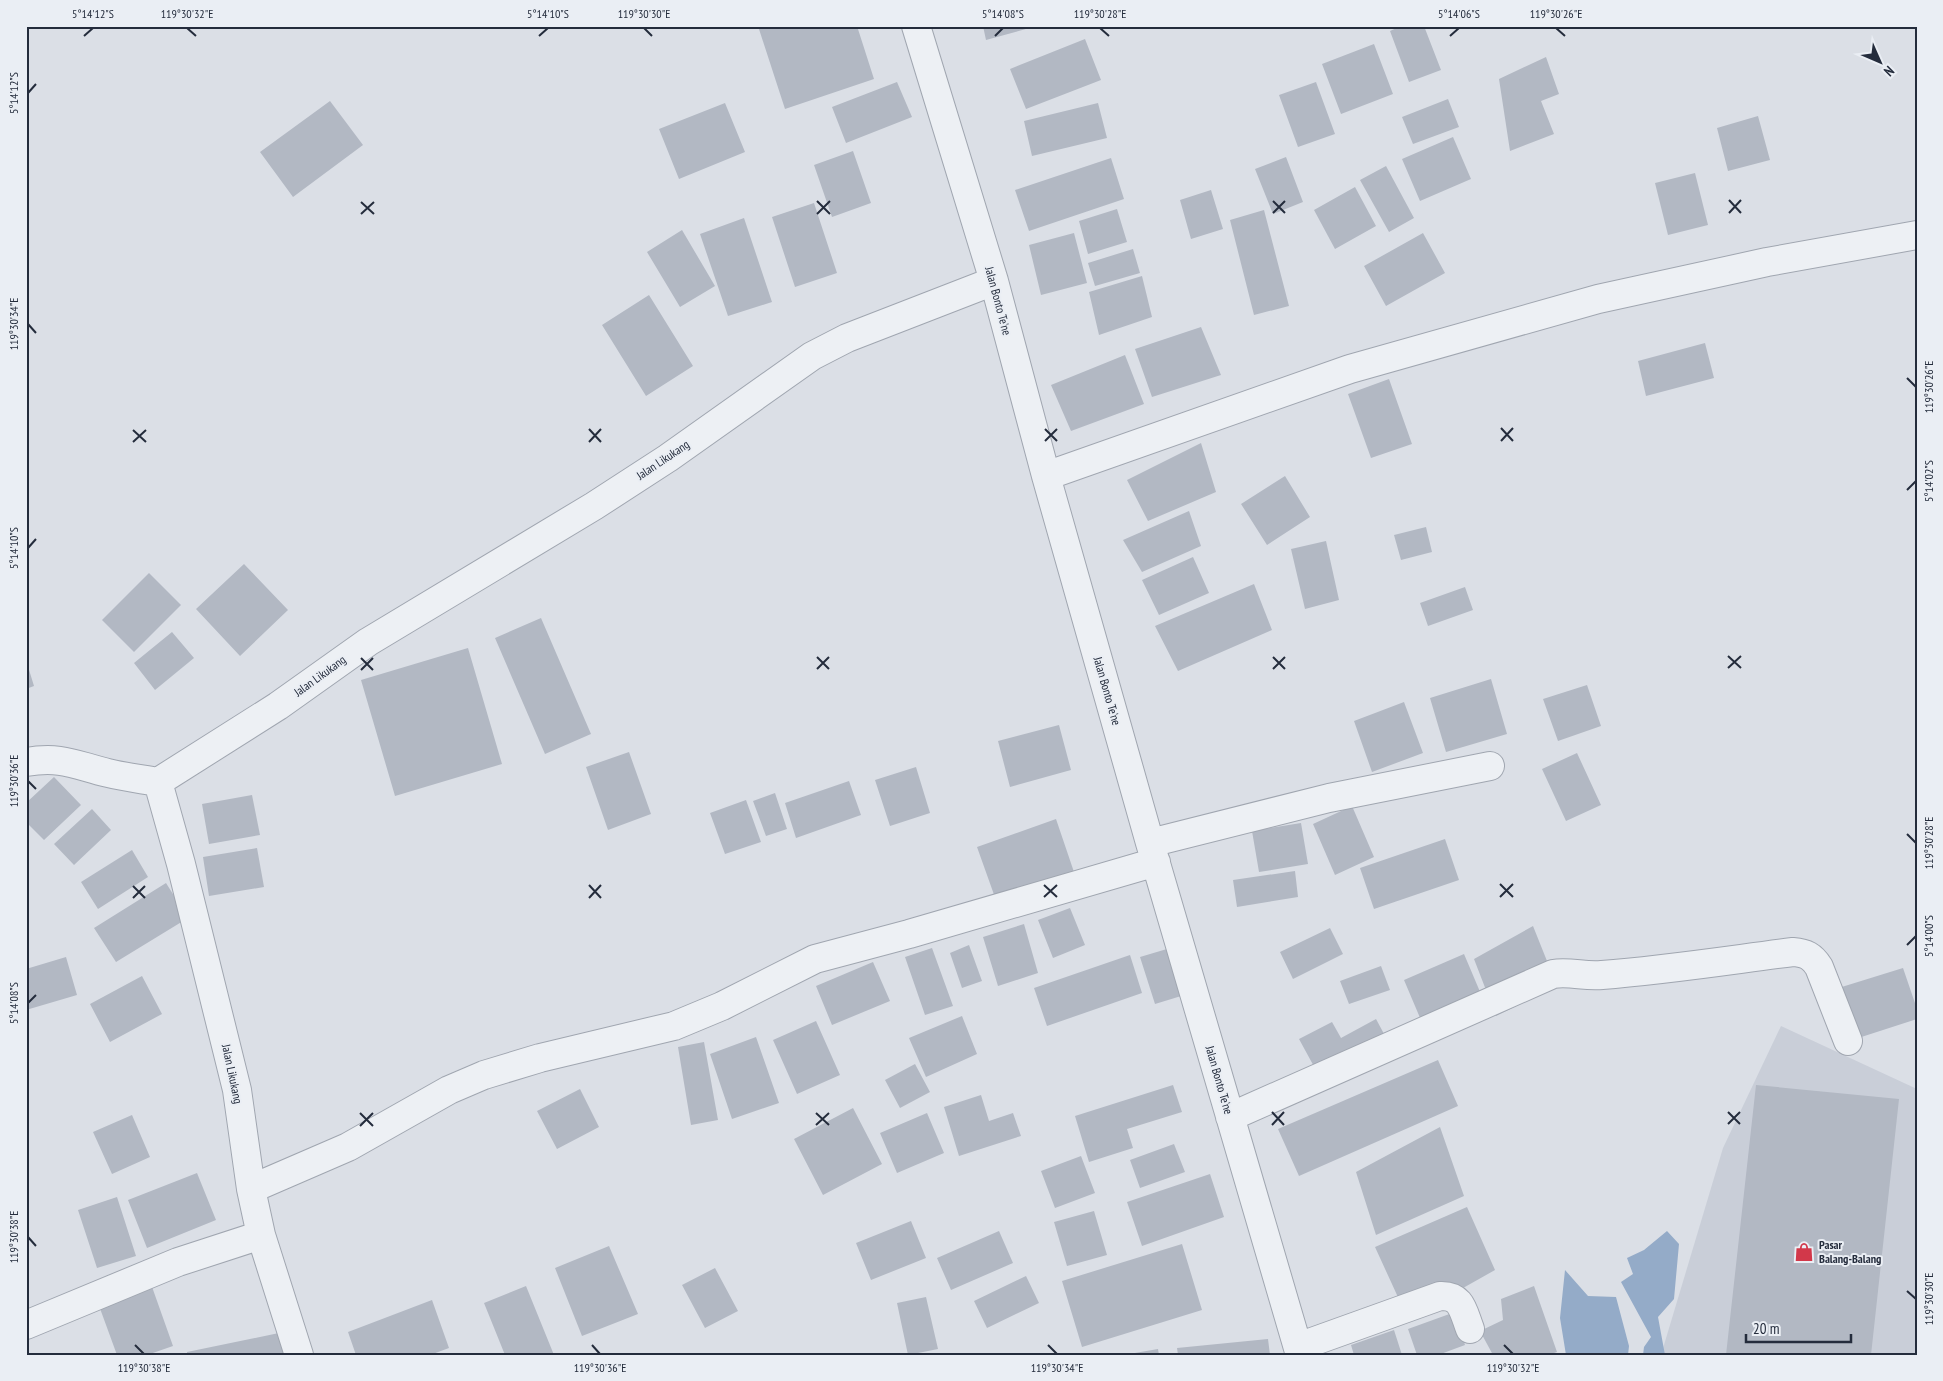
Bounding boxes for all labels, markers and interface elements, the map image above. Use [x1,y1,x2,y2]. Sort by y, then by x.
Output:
text: 5°14'12"S [72,6,114,21]
text: 119°30'32"E [161,6,213,21]
text: 5°14'10"S [527,6,569,21]
text: 119°30'30"E [618,6,670,21]
text: 5°14'08"S [982,6,1024,21]
text: 119°30'28"E [1074,6,1126,21]
text: 5°14'06"S [1438,6,1480,21]
text: 119°30'26"E [1530,6,1582,21]
north arrow [1856,38,1906,88]
text: N [1880,62,1898,80]
text: 5°14'12"S [6,72,21,114]
street label: Jalan Bonto Te'ne [982,264,1015,337]
text: 119°30'34"E [6,298,21,350]
text: 119°30'26"E [1921,361,1936,413]
street label: Jalan Likukang [633,436,692,483]
text: 5°14'02"S [1921,460,1936,502]
text: 5°14'10"S [6,527,21,569]
street label: Jalan Likukang [290,652,349,700]
street label: Jalan Bonto Te'ne [1090,654,1124,727]
text: 119°30'36"E [6,755,21,807]
text: 119°30'28"E [1921,817,1936,869]
text: 5°14'00"S [1921,915,1936,957]
text: 5°14'08"S [6,982,21,1024]
street label: Jalan Likukang [219,1042,246,1105]
street label: Jalan Bonto Te'ne [1202,1043,1236,1116]
text: 119°30'38"E [6,1211,21,1263]
place label: Pasar Balang-Balang [1819,1237,1881,1266]
shop icon: Pasar Balang-Balang [1793,1241,1815,1263]
text: 119°30'30"E [1921,1273,1936,1325]
scale bar [1746,1311,1850,1343]
text: 20 m [1753,1319,1779,1338]
text: 119°30'38"E [118,1360,170,1375]
text: 119°30'36"E [574,1360,626,1375]
text: 119°30'34"E [1031,1360,1083,1375]
text: 119°30'32"E [1487,1360,1539,1375]

